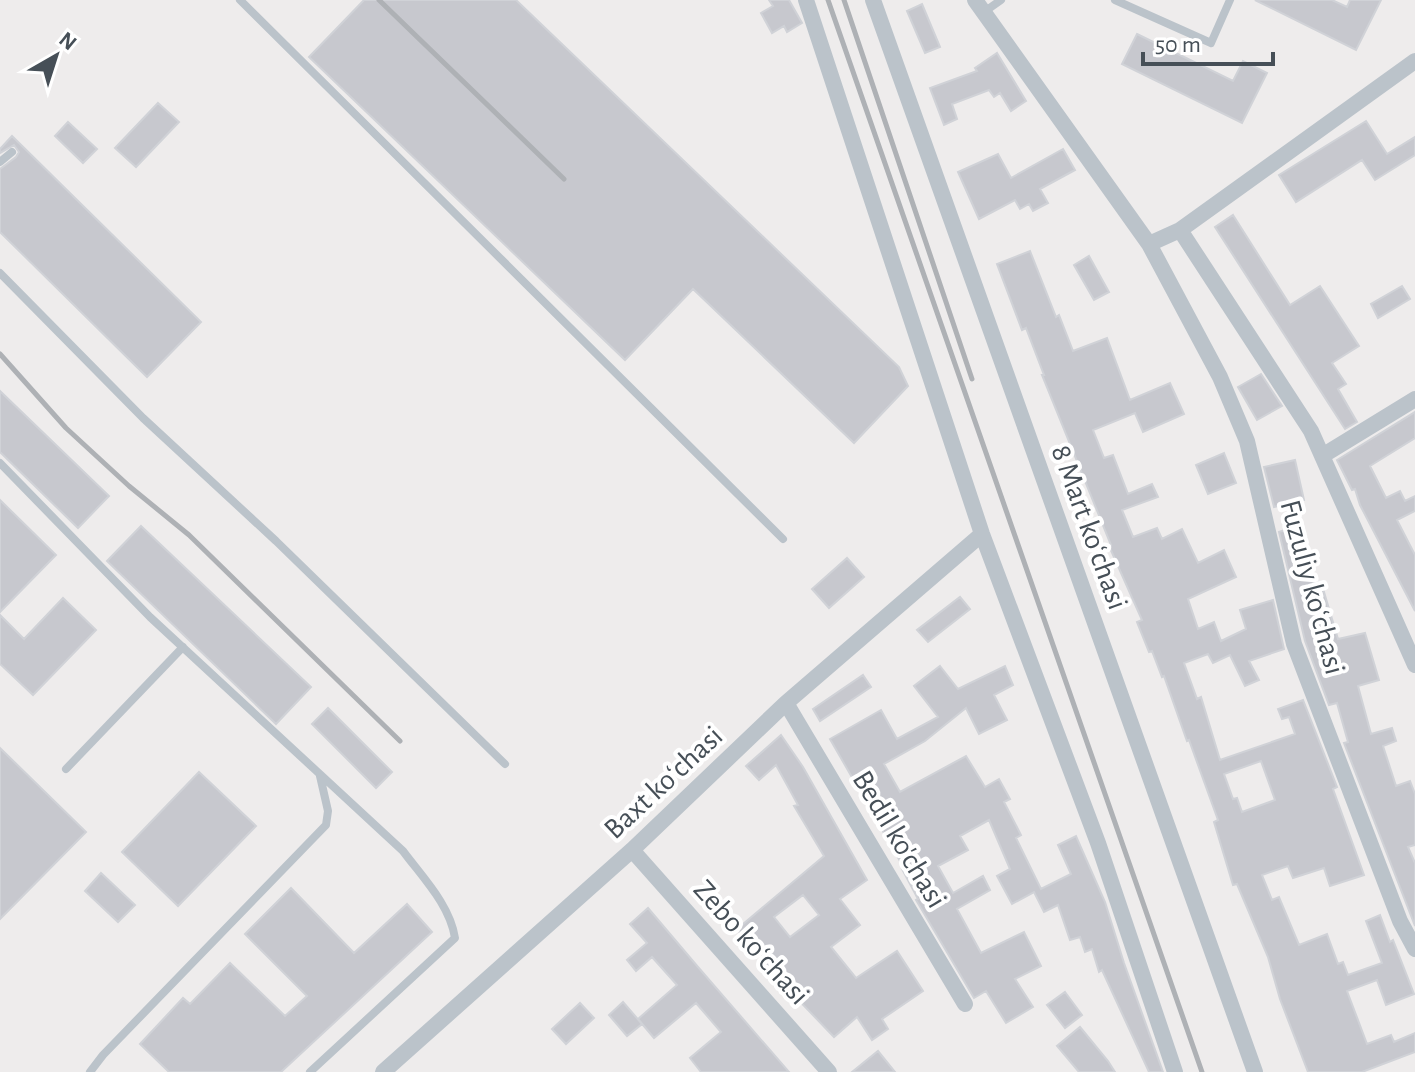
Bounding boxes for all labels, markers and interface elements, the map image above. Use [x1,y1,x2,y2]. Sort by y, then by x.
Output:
north arrow [16,16,96,96]
scale bar [1143,16,1273,66]
text: N [55,28,81,55]
text: 50 m [1155,33,1201,57]
street label: 8 Mart koʻchasi [1045,441,1133,614]
street label: Fuzuliy koʻchasi [1274,497,1350,678]
street label: Baxt koʻchasi [599,721,729,845]
street label: Bedil ko'chasi [847,766,952,913]
street label: Zebo koʻchasi [688,875,815,1011]

